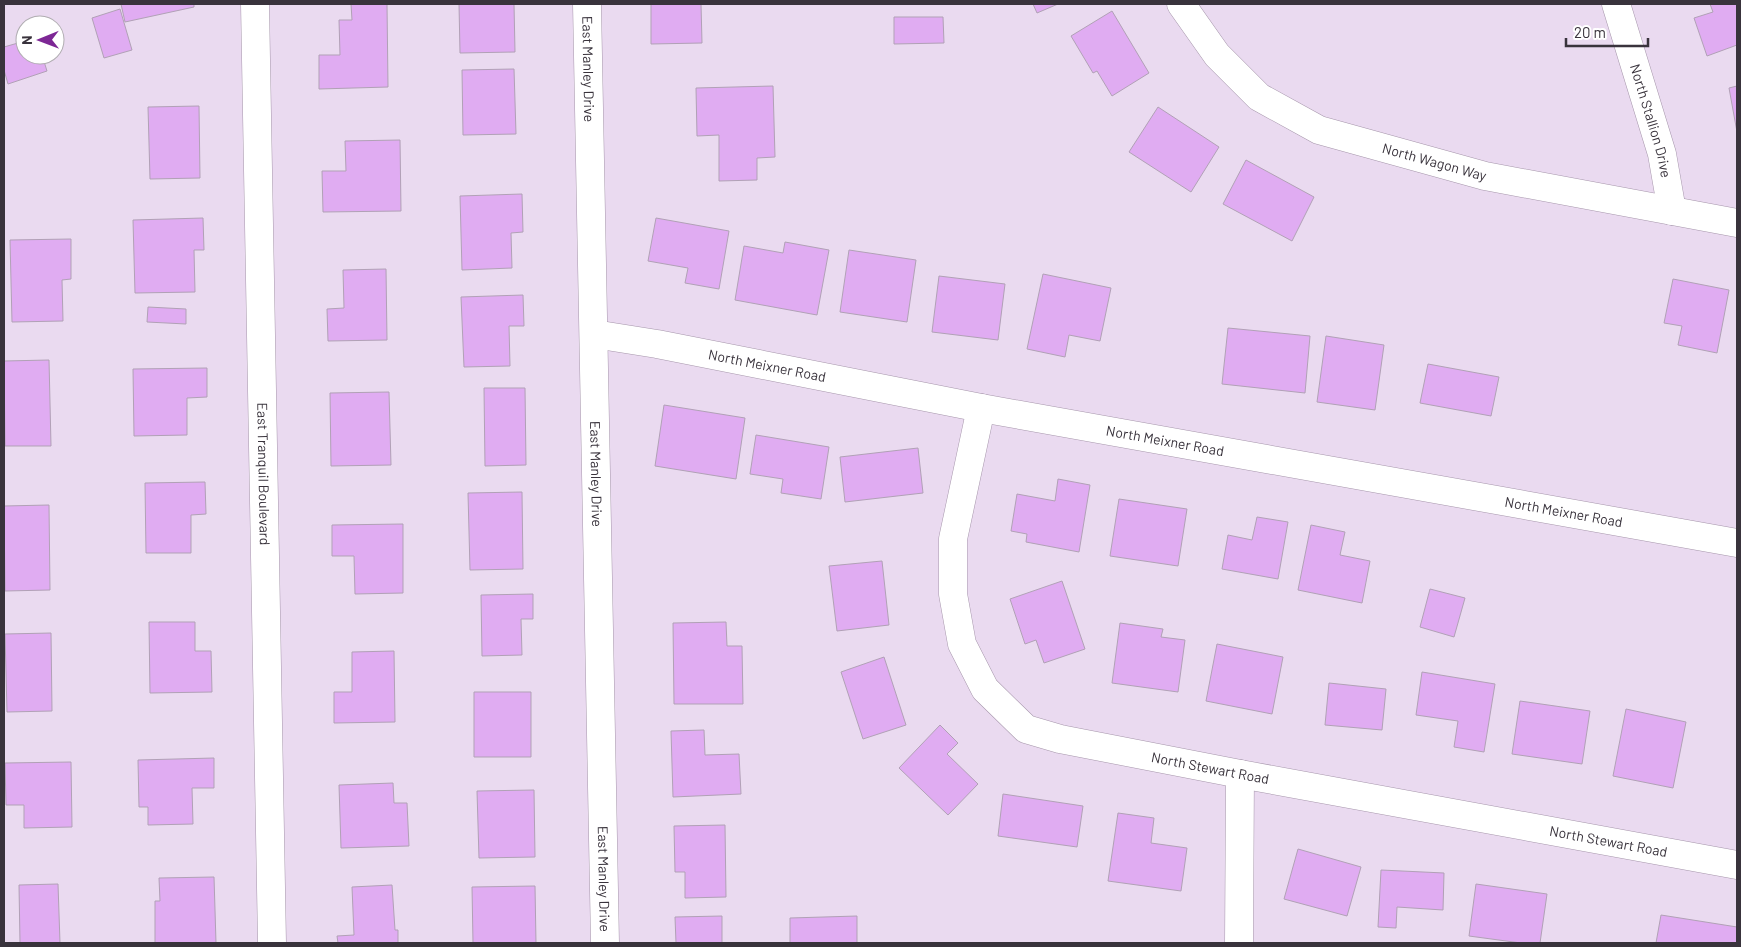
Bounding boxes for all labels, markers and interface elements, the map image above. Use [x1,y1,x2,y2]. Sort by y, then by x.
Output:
north arrow [15,15,65,65]
scale bar [1566,15,1648,47]
street label: East Manley Drive [579,16,598,122]
text: 20 m [1574,23,1606,41]
text: N [18,35,35,45]
street label: North Stallion Drive [1627,62,1675,179]
street label: North Wagon Way [1381,139,1489,184]
street label: North Meixner Road [707,345,827,385]
street label: East Tranquil Boulevard [254,402,274,546]
street label: East Manley Drive [587,421,606,527]
street label: North Meixner Road [1105,422,1225,459]
street label: North Meixner Road [1504,493,1624,530]
street label: North Stewart Road [1150,748,1271,787]
street label: North Stewart Road [1548,822,1669,860]
street label: East Manley Drive [595,826,614,932]

